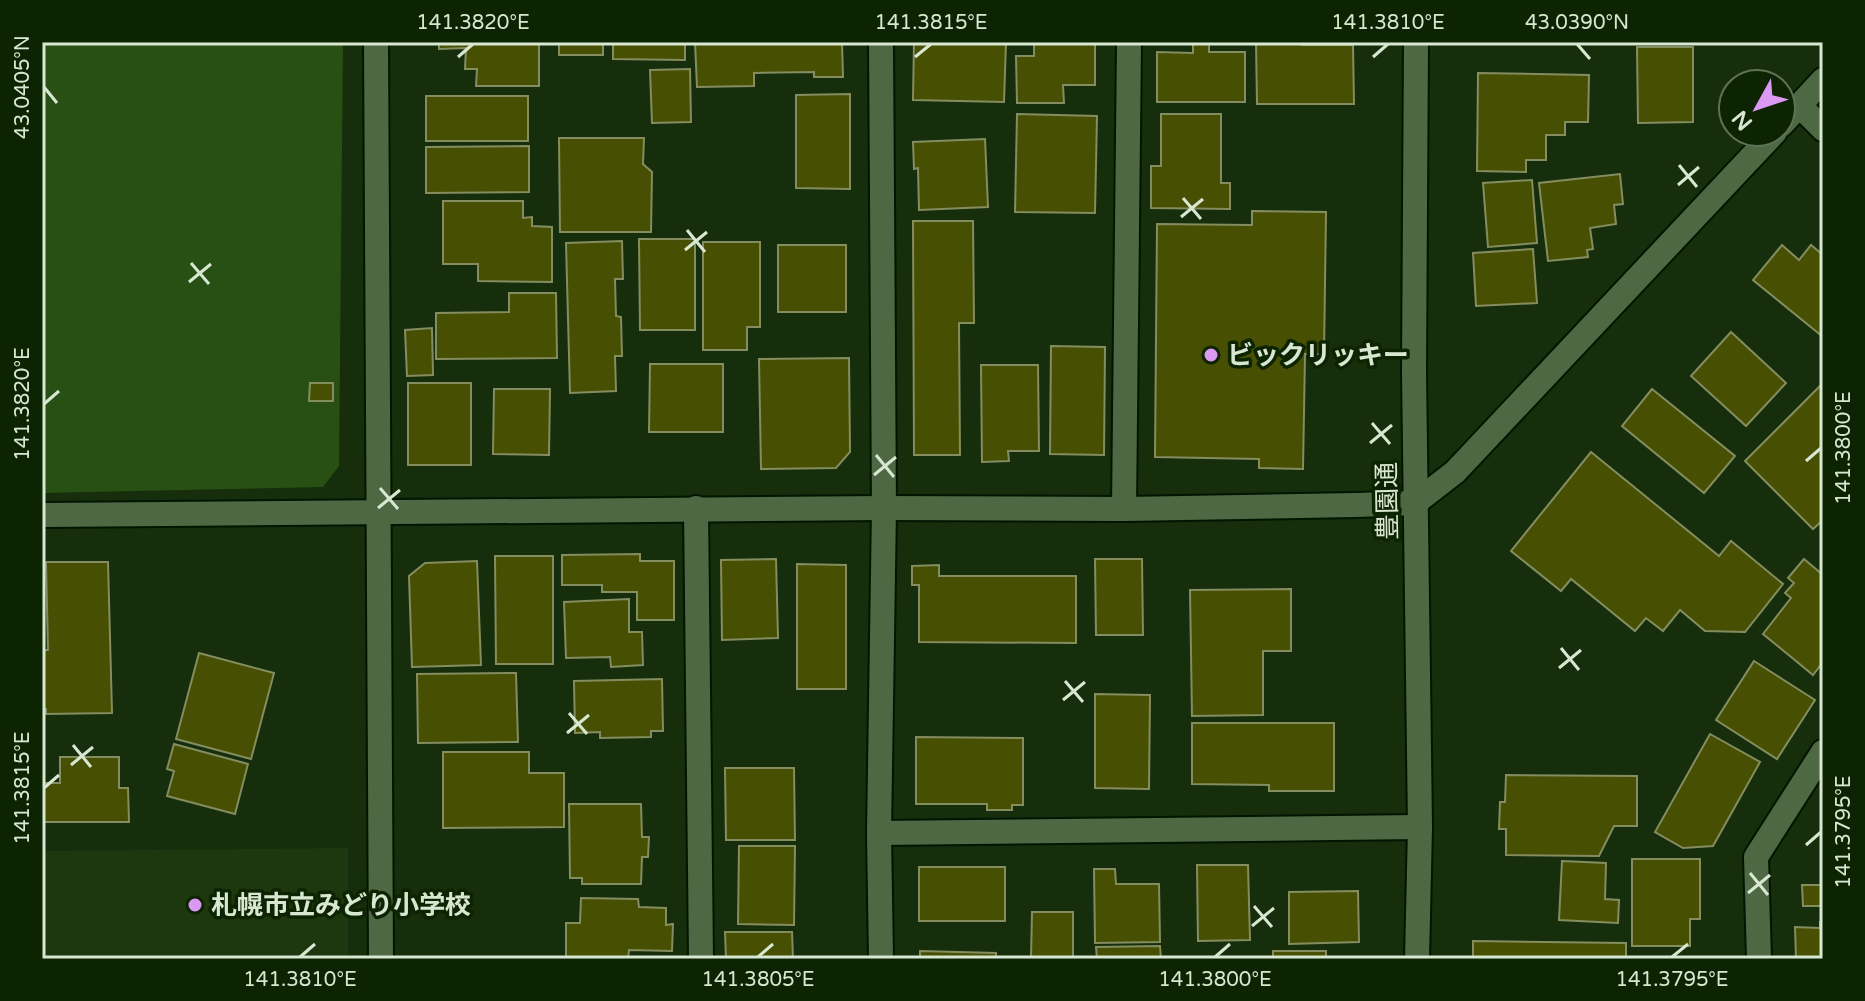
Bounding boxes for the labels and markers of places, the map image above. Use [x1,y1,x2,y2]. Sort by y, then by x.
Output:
place label: ビックリッキー [1227,340,1409,371]
marker: ビックリッキー [1202,346,1220,364]
place label: 札幌市立みどり小学校 [211,890,471,921]
marker: 札幌市立みどり小学校 [186,896,204,914]

